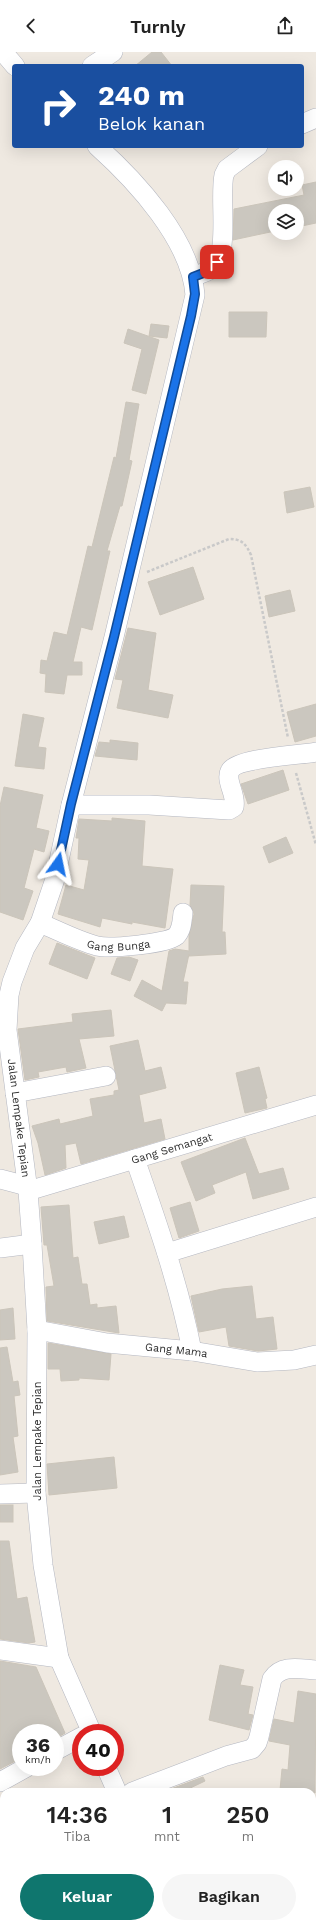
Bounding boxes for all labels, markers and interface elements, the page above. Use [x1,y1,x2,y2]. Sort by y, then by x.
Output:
icon: back [20,15,42,37]
icon: share [274,15,296,37]
text: Turnly [130,16,186,37]
text: 240 m [98,79,185,112]
icon: right [32,80,84,132]
text: Belok kanan [98,113,205,134]
map controls [268,160,304,240]
button: sound [268,160,304,196]
button: layers [268,204,304,240]
pin [200,245,234,279]
icon: arrive [206,251,228,273]
position arrow [37,843,79,885]
street label: Gang Bunga [85,937,151,954]
street label: Jalan Lempake Tepian [5,1058,32,1178]
street label: Gang Semangat [130,1130,214,1167]
street label: Gang Mama [145,1341,209,1361]
street label: Jalan Lempake Tepian [31,1381,44,1501]
speed limit sign: 40 [72,1724,124,1776]
text: 36 [26,1733,50,1757]
text: km/h [25,1754,51,1765]
text: 14:36 [46,1801,108,1829]
text: 1 [162,1801,172,1829]
text: 250 [226,1801,270,1829]
text: Tiba [64,1829,90,1844]
text: mnt [154,1829,180,1844]
text: m [242,1829,254,1844]
button: Keluar [20,1874,154,1920]
button: Bagikan [162,1874,296,1920]

